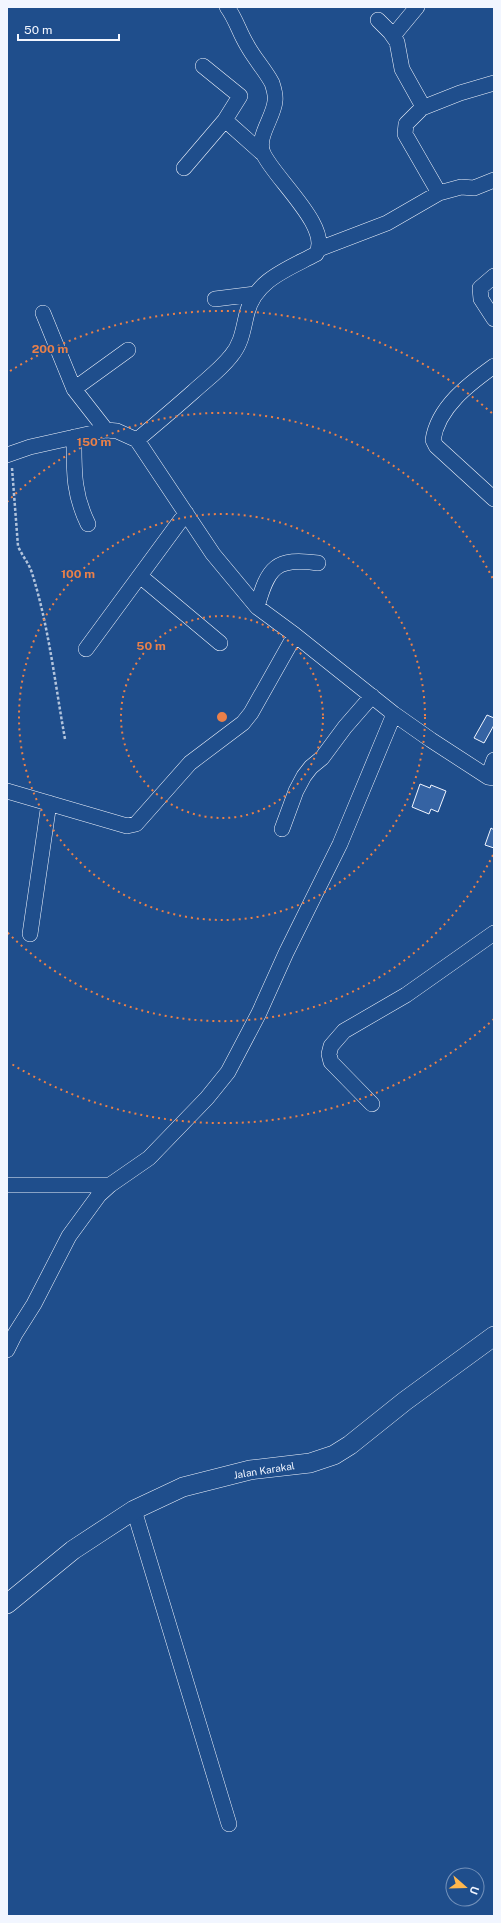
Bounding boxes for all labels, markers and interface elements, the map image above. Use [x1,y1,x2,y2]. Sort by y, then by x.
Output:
scale bar [18,16,119,42]
text: 50 m [24,23,52,37]
text: 200 m [32,342,68,356]
text: 150 m [77,435,111,449]
text: 100 m [61,567,95,581]
text: 50 m [136,639,166,653]
centre of rings [215,710,229,724]
street label: Jalan Karakal [233,1459,295,1481]
north arrow [445,1867,485,1907]
text: U [467,1885,481,1896]

